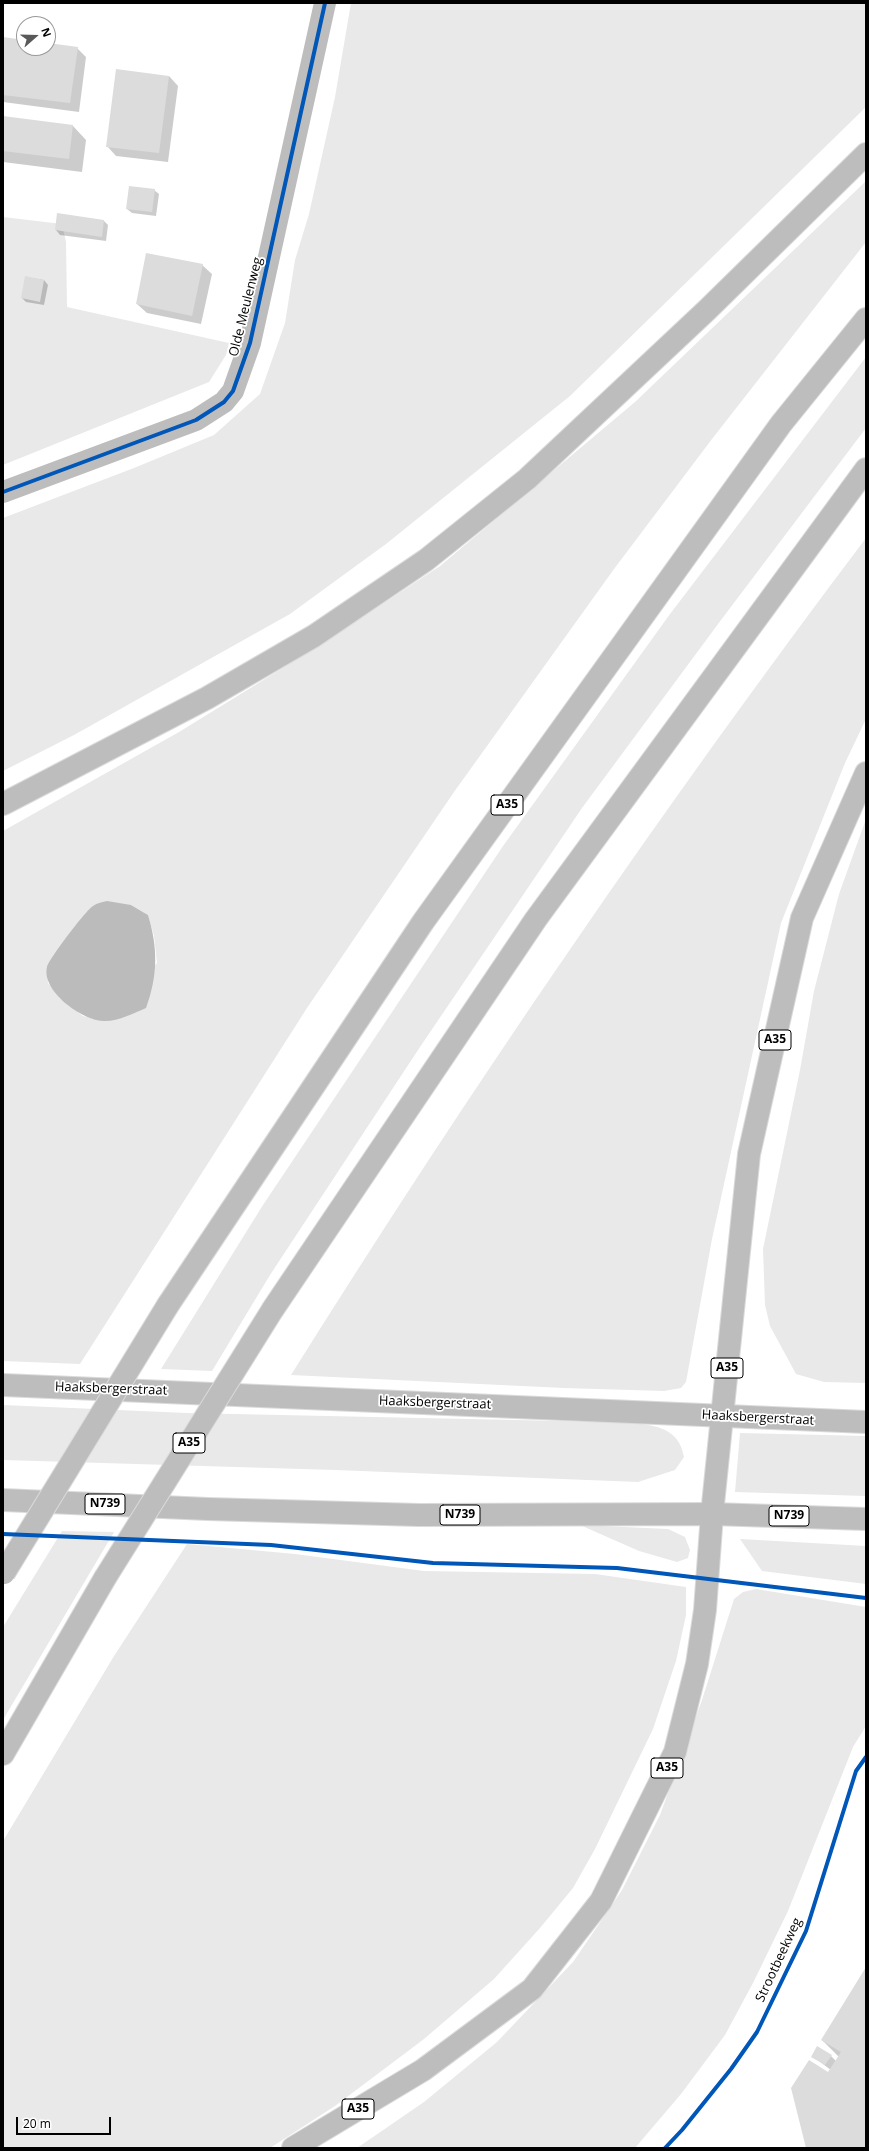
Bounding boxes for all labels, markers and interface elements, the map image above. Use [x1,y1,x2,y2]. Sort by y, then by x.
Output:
north arrow [16,16,56,56]
text: N [38,25,55,39]
street label: Olde Meulenweg [226,256,266,358]
road number: A35 [491,795,523,815]
road number: A35 [759,1030,791,1050]
road number: A35 [711,1358,743,1378]
street label: Haaksbergerstraat [55,1379,167,1399]
street label: Haaksbergerstraat [379,1393,491,1413]
street label: Haaksbergerstraat [701,1407,815,1429]
road number: A35 [173,1433,205,1453]
road number: N739 [85,1494,125,1514]
road number: N739 [440,1505,480,1525]
road number: N739 [769,1506,809,1526]
road number: A35 [651,1758,683,1778]
street label: Strootbeekweg [753,1915,805,2005]
road number: A35 [342,2099,374,2119]
scale bar [18,2109,113,2135]
text: 20 m [23,2115,51,2132]

